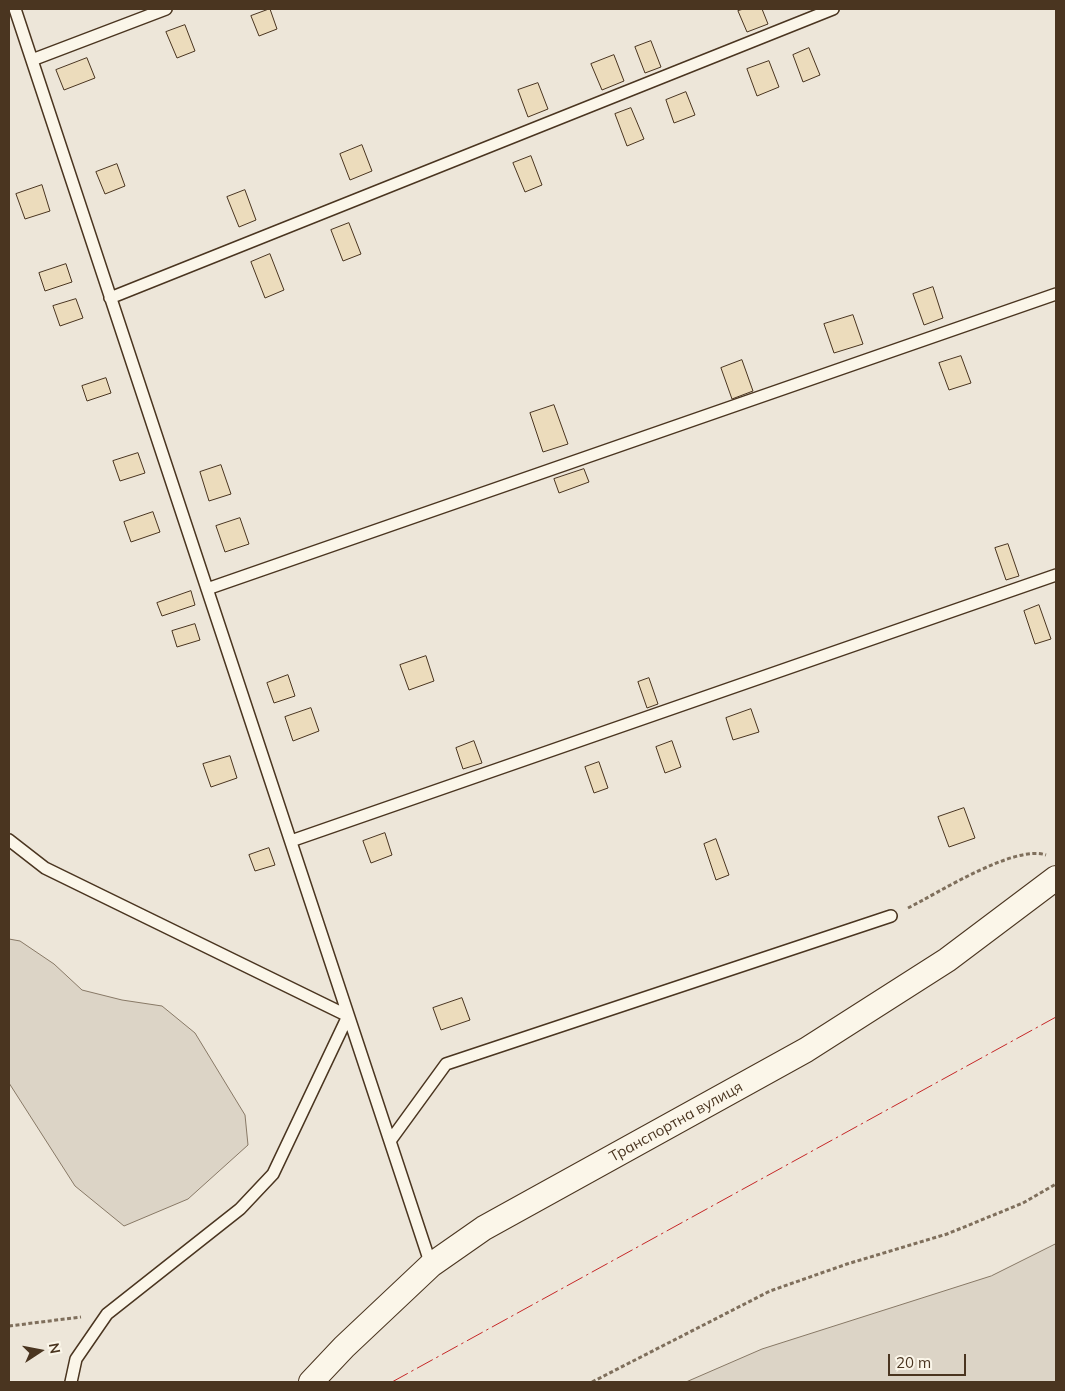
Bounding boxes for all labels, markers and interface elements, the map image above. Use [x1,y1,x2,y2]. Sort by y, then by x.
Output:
street label: Транспортна вулиця [606,1078,746,1166]
north arrow [15,1326,65,1376]
text: N [45,1341,65,1355]
scale bar [890,1344,968,1376]
text: 20 m [896,1353,931,1372]

